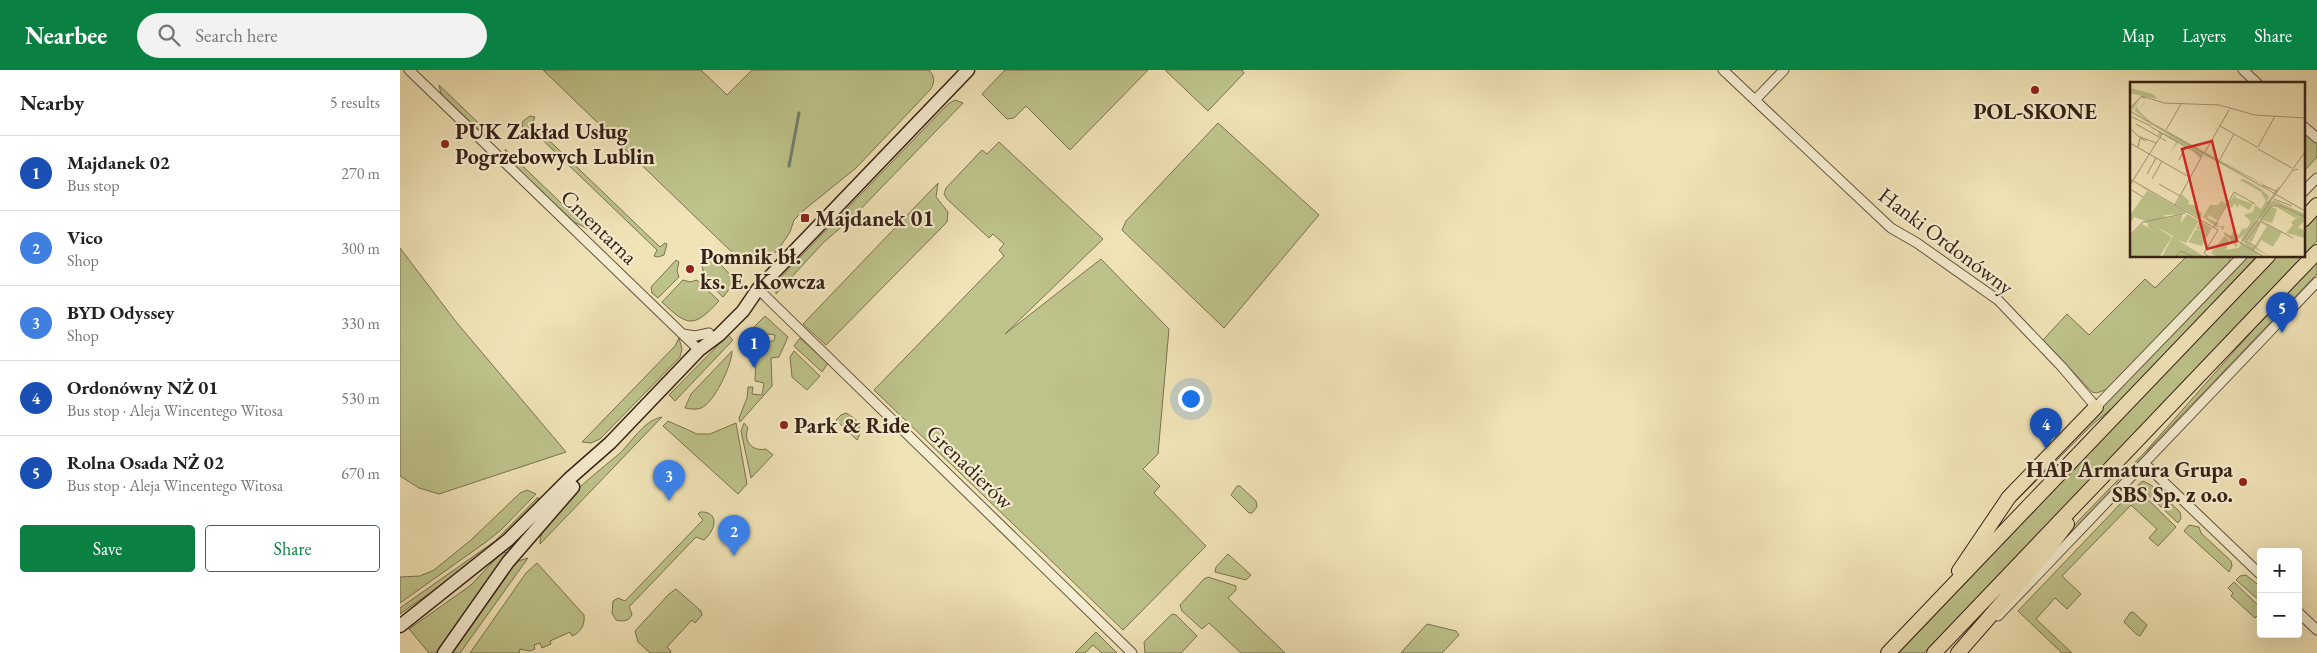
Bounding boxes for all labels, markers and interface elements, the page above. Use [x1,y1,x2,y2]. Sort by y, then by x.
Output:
search box [137,13,487,58]
text: Nearbee [25,20,107,51]
icon: search [155,21,183,49]
text: Search here [195,23,278,48]
text: Map [2122,24,2154,47]
text: Layers [2182,24,2226,47]
text: Share [2254,24,2292,47]
inset map [2130,82,2304,258]
marker: POL-SKONE [2029,84,2041,96]
text: Nearby [20,89,84,116]
text: 5 results [330,92,380,113]
place label: POL-SKONE [1973,97,2097,126]
place label: PUK Zakład Usług Pogrzebowych Lublin [455,117,656,171]
marker: PUK Zakład Usług Pogrzebowych Lublin [439,138,451,150]
text: Majdanek 02 [67,150,170,175]
text: 1 [32,163,40,184]
text: 270 m [341,163,380,184]
text: Bus stop [67,175,120,196]
street label: Hanki Ordonówny [1873,181,2020,302]
street label: Cmentarna [554,183,644,271]
place label: Majdanek 01 [815,204,934,233]
marker: Majdanek 01 [799,212,811,224]
text: Vico [67,225,103,250]
text: 2 [32,238,40,259]
text: 300 m [341,238,380,259]
place label: Pomnik bł. ks. E. Kowcza [700,242,826,296]
text: Shop [67,250,99,271]
marker: Pomnik bł. ks. E. Kowcza [684,263,696,275]
pin: 5 [2266,292,2298,333]
text: BYD Odyssey [67,300,174,325]
text: 3 [32,313,40,334]
text: 330 m [341,313,380,334]
text: Shop [67,325,99,346]
pin: 1 [738,327,770,368]
text: Ordonówny NŻ 01 [67,375,218,400]
your location [1178,386,1204,412]
text: 4 [32,388,40,409]
text: 530 m [341,388,380,409]
text: Bus stop · Aleja Wincentego Witosa [67,400,283,421]
pin: 4 [2030,408,2062,449]
place label: Park & Ride [794,411,910,440]
street label: Grenadierów [920,418,1020,516]
marker: Park & Ride [778,419,790,431]
text: Rolna Osada NŻ 02 [67,450,224,475]
place label: HAP Armatura Grupa SBS Sp. z o.o. [2026,455,2233,509]
pin: 3 [653,460,685,501]
text: 5 [32,463,40,484]
text: 670 m [341,463,380,484]
text: Bus stop · Aleja Wincentego Witosa [67,475,283,496]
marker: HAP Armatura Grupa SBS Sp. z o.o. [2237,476,2249,488]
pin: 2 [718,515,750,556]
button: Save [20,525,195,572]
button: Share [205,525,380,572]
map controls [2257,548,2302,638]
button: + [2257,548,2302,593]
button: − [2257,593,2302,638]

